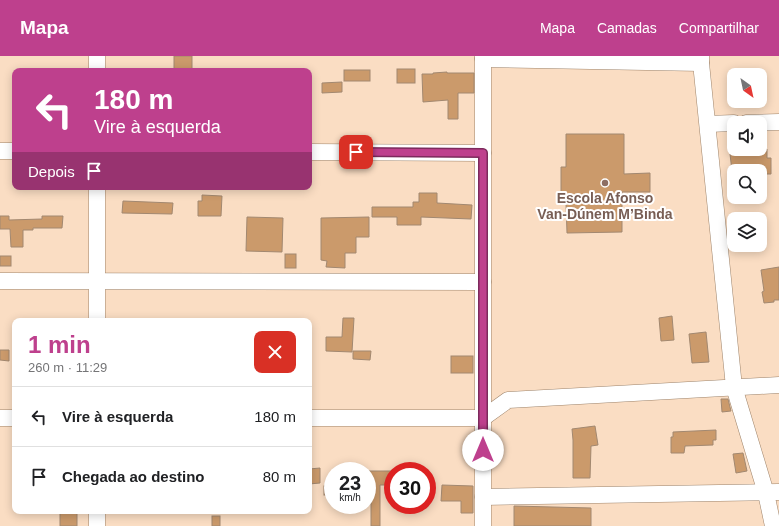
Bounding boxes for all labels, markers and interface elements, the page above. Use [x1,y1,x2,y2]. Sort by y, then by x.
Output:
text: Mapa [20,17,69,38]
text: Mapa [540,20,575,36]
text: Camadas [597,20,657,36]
text: Compartilhar [679,20,759,36]
north arrow [727,68,767,108]
map controls [727,68,767,252]
icon: left [28,84,80,136]
text: 180 m [94,84,173,115]
button: sound [727,116,767,156]
text: Vire à esquerda [94,117,221,137]
pin [339,135,373,169]
icon: arrive [345,141,367,163]
icon: arrive [83,160,105,182]
text: Depois [28,163,75,180]
button: search [727,164,767,204]
marker: Escola Afonso Van-Dúnem M’Binda [600,178,610,188]
place label: Escola Afonso Van-Dúnem M’Binda [537,190,673,222]
button: layers [727,212,767,252]
text: 1 min [28,331,91,358]
button: close [254,331,296,373]
text: 260 m · 11:29 [28,360,107,375]
icon: left [28,406,50,428]
text: Vire à esquerda [62,408,173,425]
text: 180 m [254,408,296,425]
position arrow [462,429,504,471]
speed limit sign: 30 [384,462,436,514]
icon: arrive [28,466,50,488]
text: Chegada ao destino [62,468,205,485]
text: 80 m [263,468,296,485]
text: 23 [339,472,361,494]
text: km/h [339,492,361,503]

